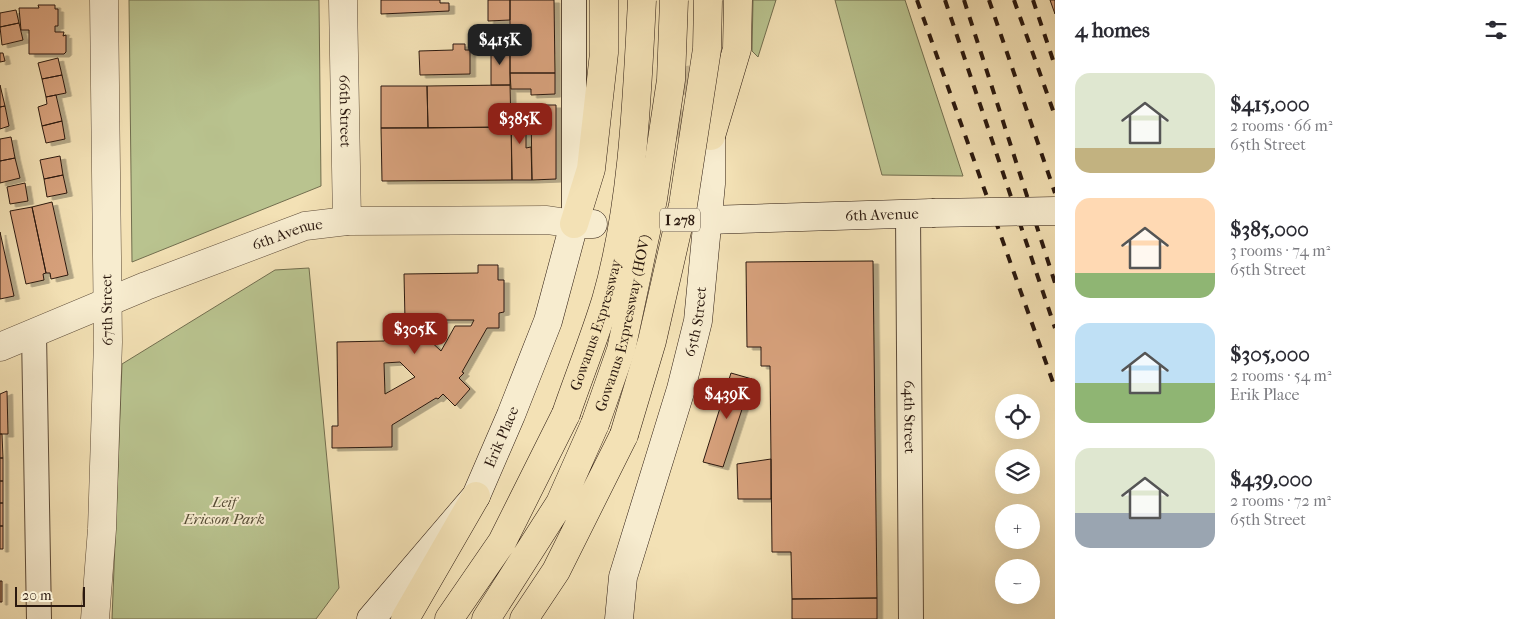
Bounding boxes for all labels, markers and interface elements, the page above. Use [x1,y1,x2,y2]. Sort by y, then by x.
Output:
icon: filters [1482,16,1510,44]
text: 4 homes [1075,18,1150,42]
pin: $415K [465,23,535,66]
text: $415K [479,30,521,49]
street label: 66th Street [335,74,355,148]
text: $415,000 [1230,92,1310,116]
icon: home [1115,93,1175,153]
pin: $385K [485,102,555,145]
text: $385K [499,109,541,128]
text: 2 rooms · 66 m² [1230,116,1332,135]
text: 65th Street [1230,135,1306,154]
street label: 6th Avenue [845,204,920,225]
road number: I 278 [660,208,700,232]
street label: 6th Avenue [249,215,324,254]
text: $385,000 [1230,217,1309,241]
icon: home [1115,218,1175,278]
street label: Gowanus Expressway (HOV) [590,233,654,413]
text: 3 rooms · 74 m² [1230,241,1330,260]
street label: Gowanus Expressway [565,257,623,393]
text: 65th Street [1230,260,1306,279]
street label: 67th Street [97,273,117,346]
street label: 65th Street [680,285,710,359]
pin: $305K [380,312,450,355]
text: $305K [394,319,436,338]
text: $305,000 [1230,342,1310,366]
icon: home [1115,343,1175,403]
text: 2 rooms · 54 m² [1230,366,1331,385]
pin: $439K [692,378,762,420]
street label: 64th Street [900,380,919,454]
text: $439K [705,384,749,403]
text: Erik Place [1230,385,1299,404]
map controls [995,394,1040,604]
button: locate [995,394,1040,439]
street label: Erik Place [480,403,523,470]
button: layers [995,449,1040,494]
text: $439,000 [1230,467,1313,491]
icon: home [1115,468,1175,528]
text: 2 rooms · 72 m² [1230,491,1331,510]
park label: Leif Ericson Park [182,493,265,528]
button: + [995,504,1040,549]
text: 65th Street [1230,510,1306,529]
button: − [995,559,1040,604]
scale bar [15,584,85,607]
text: 20 m [22,587,52,604]

